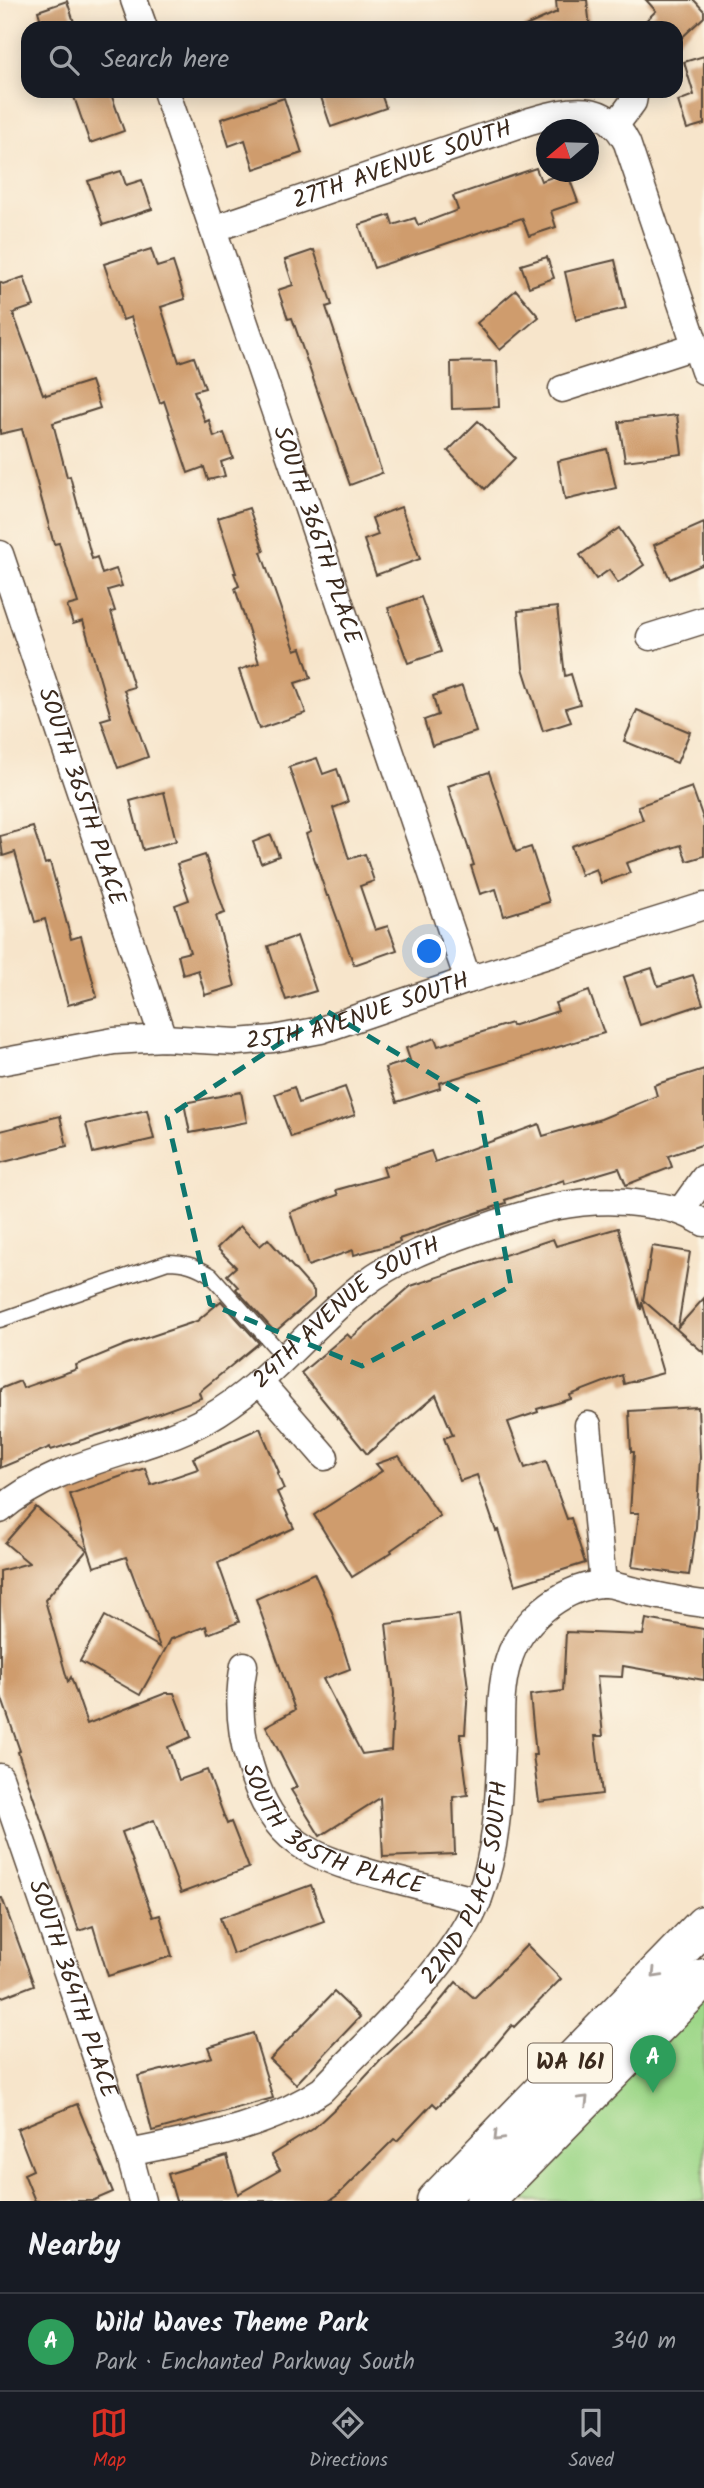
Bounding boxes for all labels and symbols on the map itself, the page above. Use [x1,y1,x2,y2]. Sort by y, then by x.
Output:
street label: 27TH AVENUE SOUTH [287,109,517,220]
north arrow [536,119,599,182]
street label: SOUTH 366TH PLACE [262,421,372,650]
street label: SOUTH 365TH PLACE [27,682,137,912]
your location [412,934,446,968]
street label: 25TH AVENUE SOUTH [244,961,475,1061]
street label: 24TH AVENUE SOUTH [243,1226,446,1399]
street label: SOUTH 365TH PLACE [231,1758,429,1906]
street label: 22ND PLACE SOUTH [411,1780,519,1994]
street label: SOUTH 364TH PLACE [17,1875,129,2104]
one-way arrow [652,1966,665,1979]
pin: A [630,2035,676,2093]
road number: WA 161 [528,2044,612,2082]
one-way arrow [576,2096,588,2108]
one-way arrow [493,2129,506,2142]

